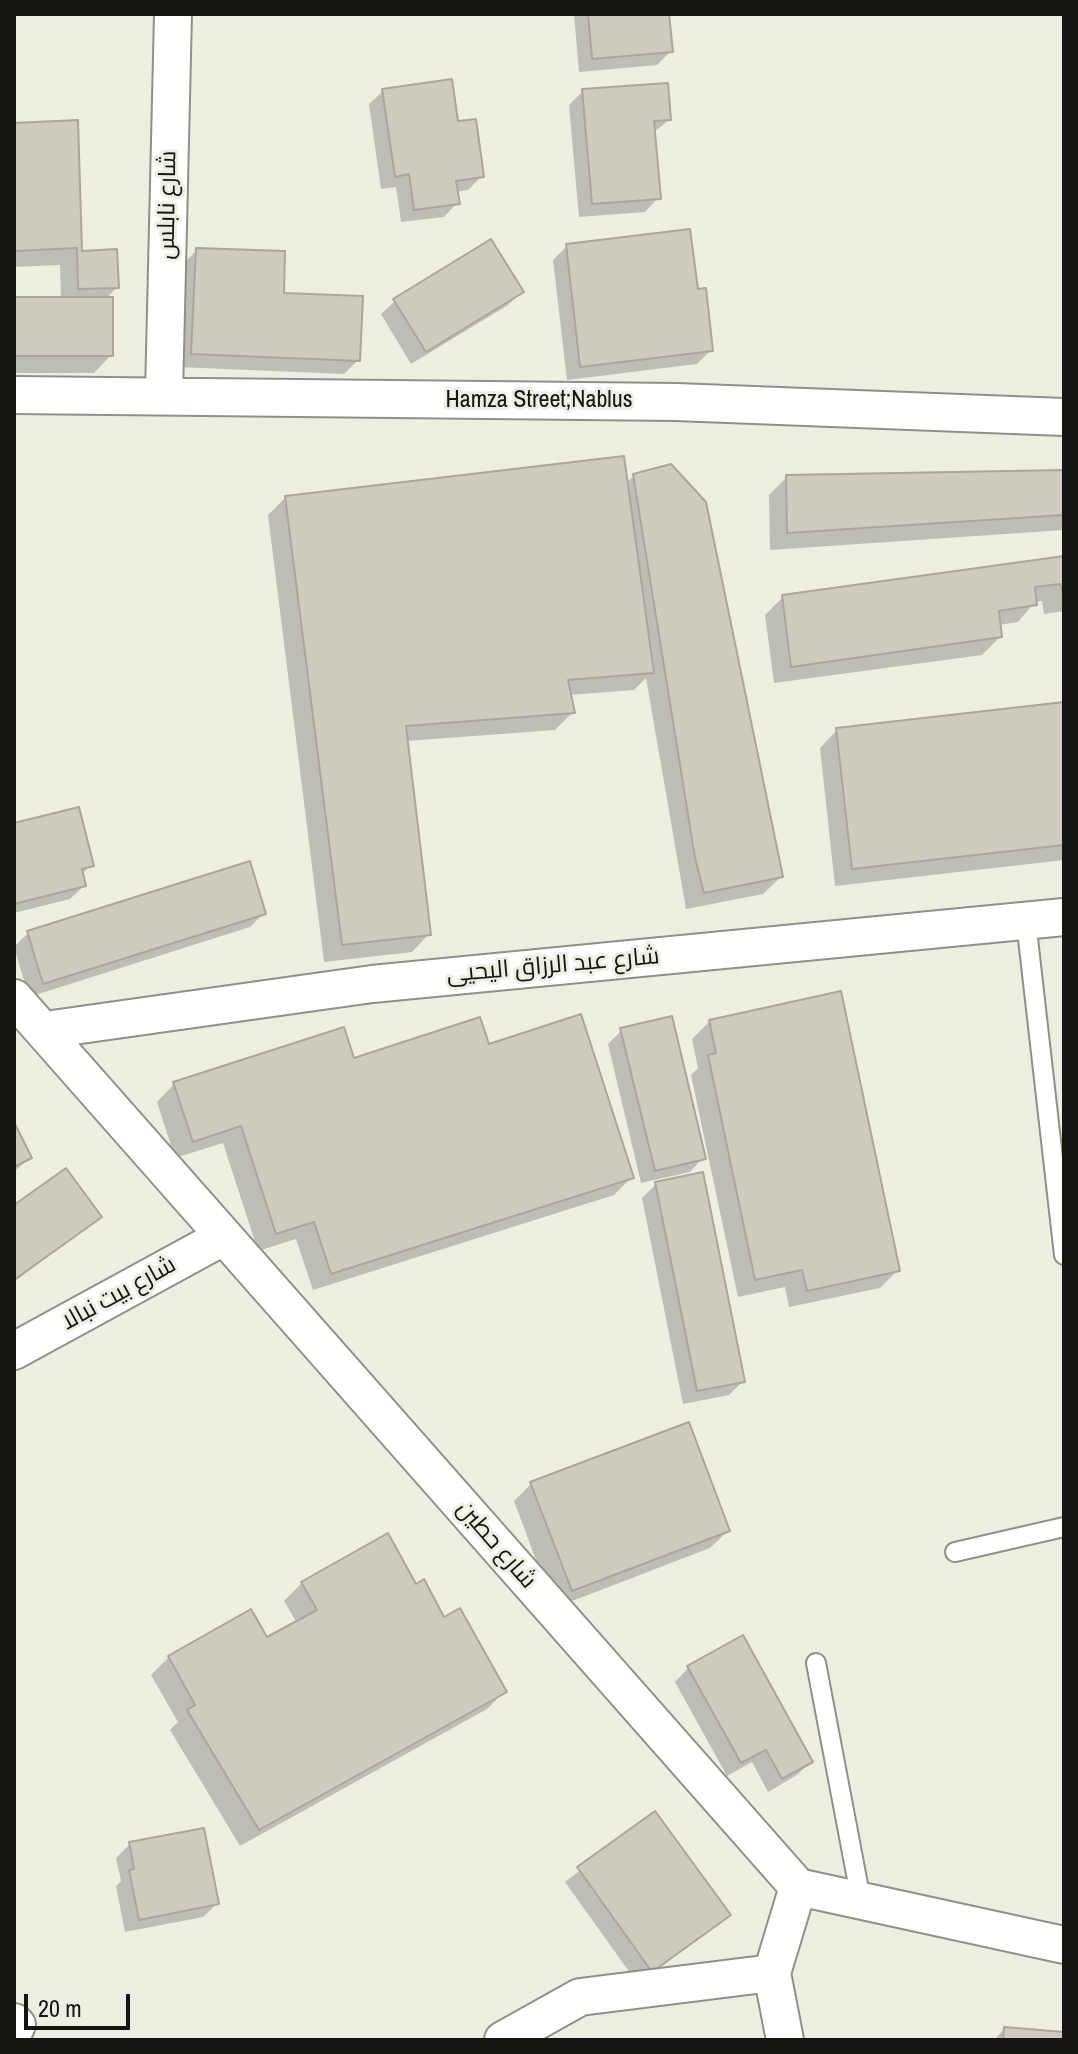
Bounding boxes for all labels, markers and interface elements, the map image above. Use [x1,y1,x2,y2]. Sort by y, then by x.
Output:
street label: شارع نابلس [153,150,183,260]
street label: Hamza Street;Nablus [445,387,633,415]
street label: شارع عبد الرزاق اليحيى [445,942,661,990]
street label: شارع بيت نبالا [57,1251,181,1337]
street label: شارع حطين [450,1495,542,1595]
scale bar [28,1978,134,2028]
text: 20 m [38,1992,82,2024]

